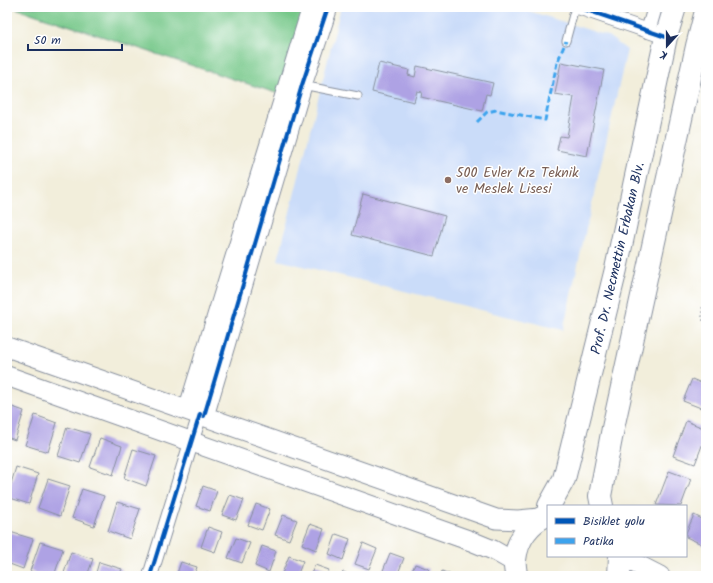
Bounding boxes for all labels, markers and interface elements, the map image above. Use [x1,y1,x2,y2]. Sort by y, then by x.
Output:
scale bar [28,26,122,52]
north arrow [647,26,687,66]
text: 50 m [34,31,61,50]
text: K [657,45,670,64]
street label: Prof. Dr. Necmettin Erbakan Blv. [585,160,651,356]
place label: 500 Evler Kız Teknik ve Meslek Lisesi [456,162,579,200]
marker: 500 Evler Kız Teknik ve Meslek Lisesi [443,175,453,185]
legend [547,505,687,557]
text: Bisiklet yolu [583,512,645,531]
text: Patika [583,532,614,551]

